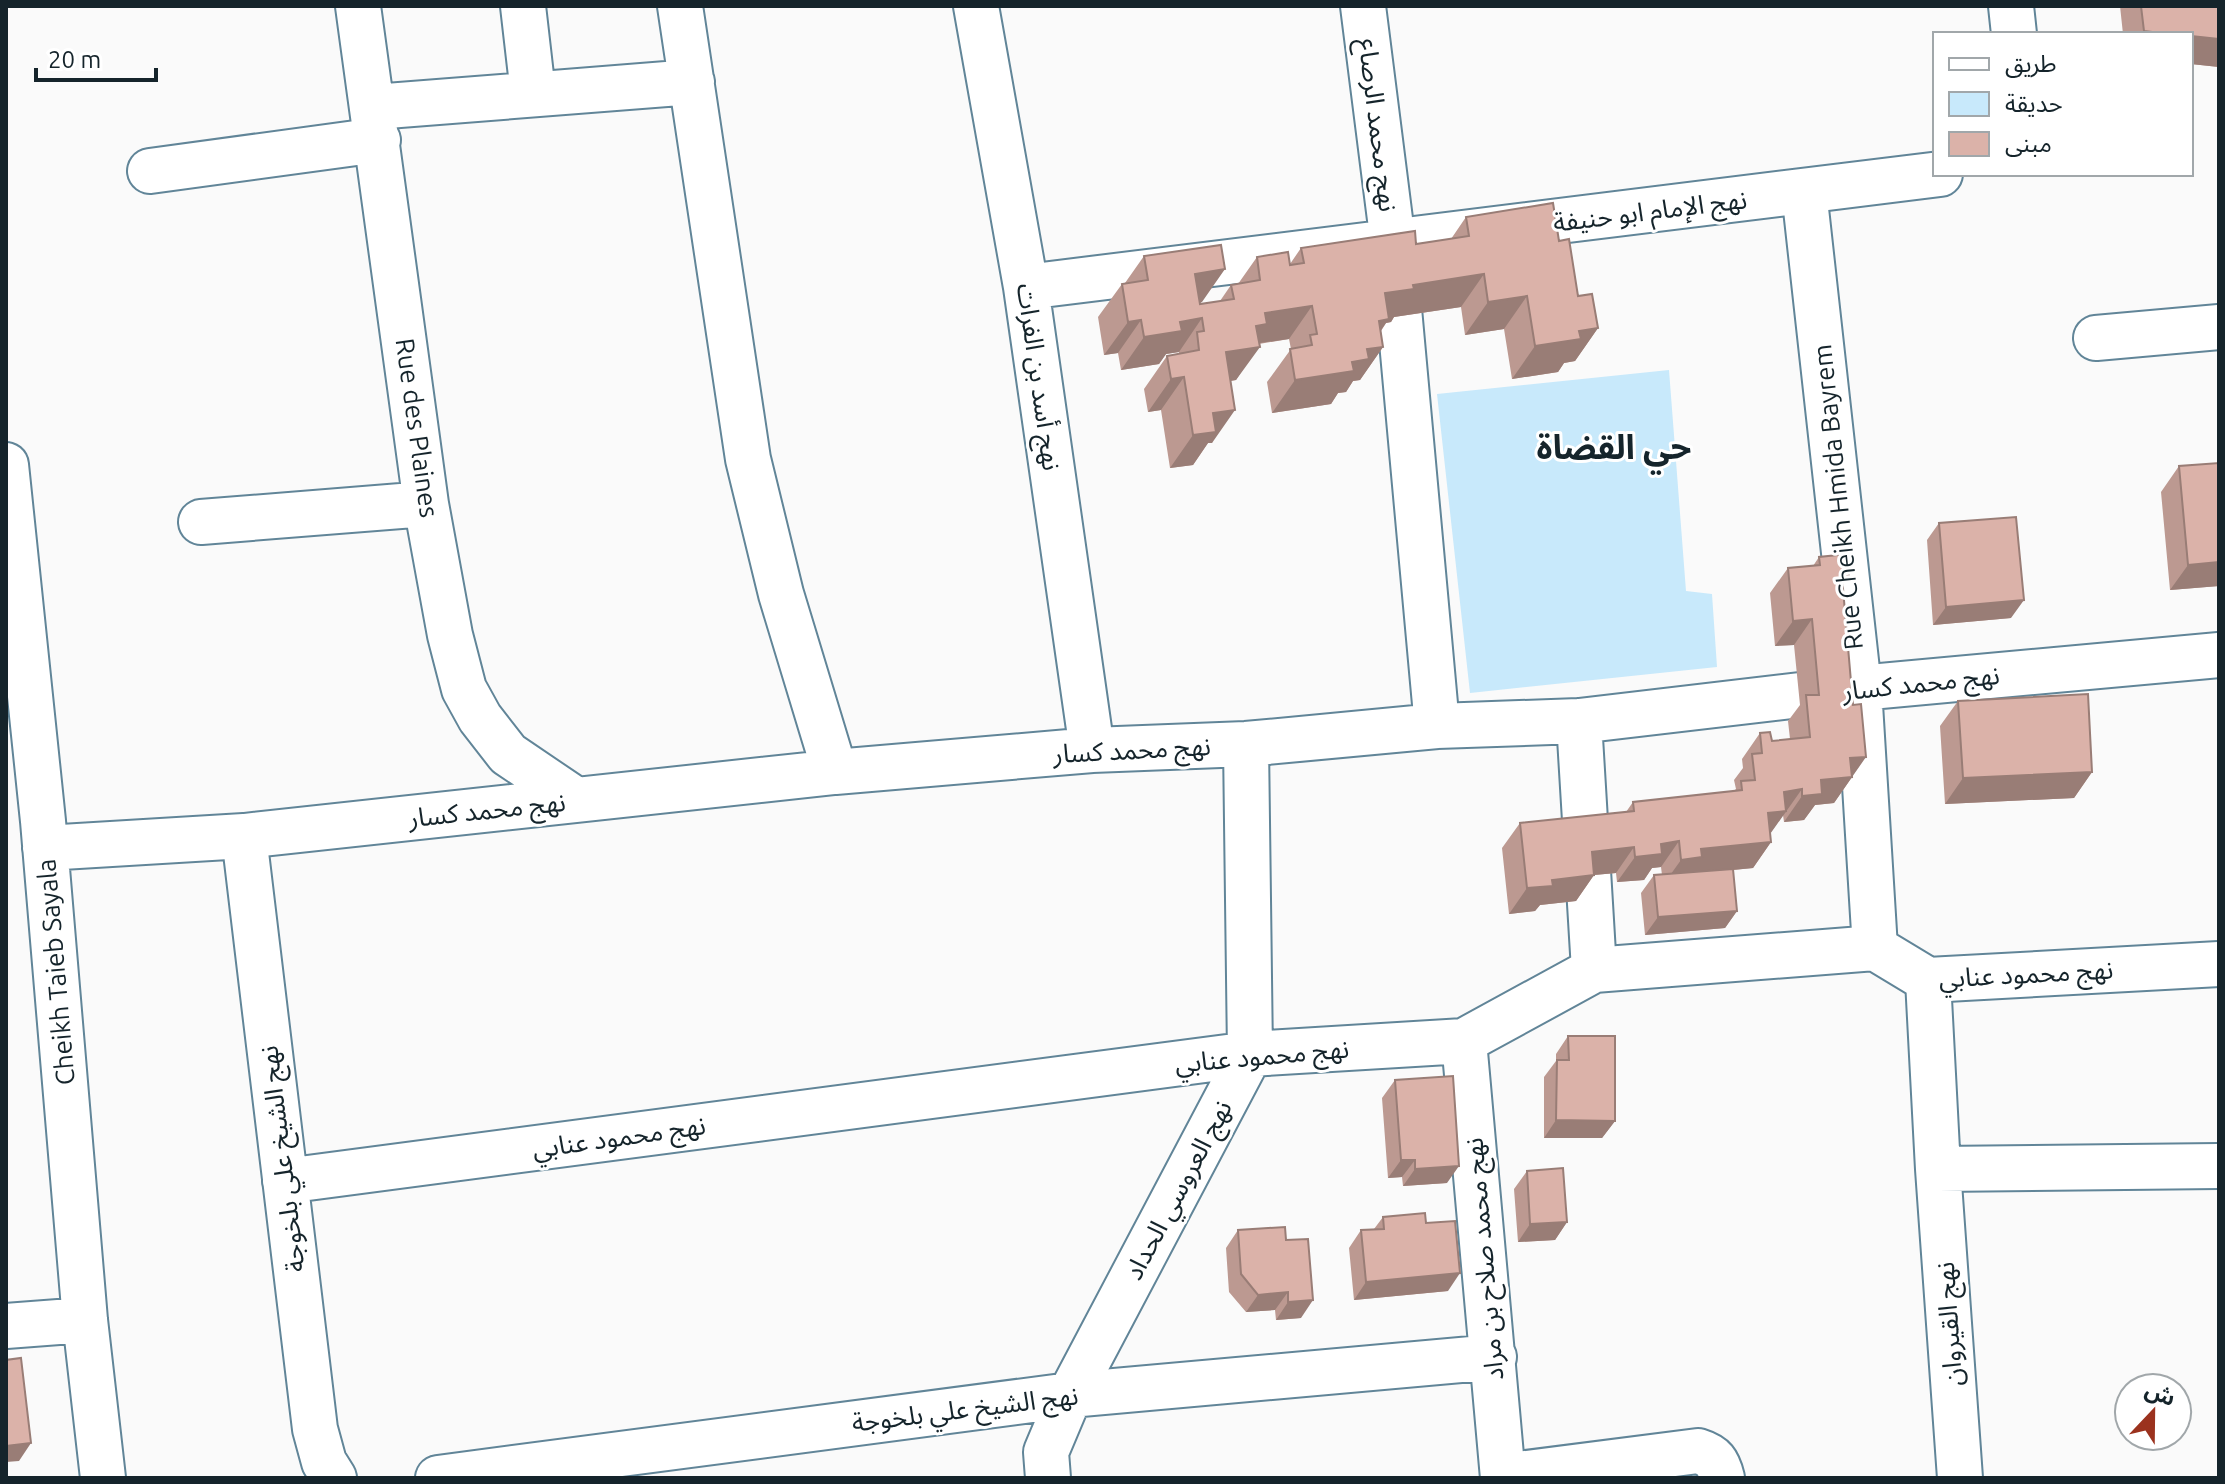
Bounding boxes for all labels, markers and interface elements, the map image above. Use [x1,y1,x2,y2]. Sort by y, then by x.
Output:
scale bar [36,32,156,82]
legend [1933,32,2193,176]
street label: نهج محمد الرصاع [1348,36,1404,214]
text: 20 m [48,46,101,73]
text: طريق [2005,50,2057,79]
text: حديقة [2005,90,2063,117]
text: مبنى [2005,130,2052,157]
street label: نهج الإمام ابو حنيفة [1551,184,1749,243]
street label: نهج أسد بن الفرات [1006,281,1068,473]
street label: Rue des Plaines [391,336,444,519]
street label: Rue Cheikh Hmida Bayrem [1807,343,1868,651]
district label: حي القضاة [1537,427,1691,475]
street label: نهج محمد كسار [1840,660,2002,711]
street label: نهج محمد كسار [1051,731,1212,774]
street label: نهج محمد كسار [406,787,568,838]
street label: Cheikh Taieb Sayala [31,858,80,1086]
street label: نهج محمود عنابي [1938,954,2114,999]
street label: نهج محمود عنابي [1174,1033,1351,1084]
street label: نهج الشيخ علي بلخوجة [253,1043,316,1274]
street label: نهج العروسي الحداد [1118,1095,1242,1287]
street label: نهج محمود عنابي [530,1110,708,1169]
street label: نهج محمد صلاح بن مراد [1458,1136,1515,1382]
street label: نهج القيروان [1930,1261,1973,1387]
north arrow [2113,1372,2193,1452]
text: ش [2142,1376,2179,1411]
street label: نهج الشيخ علي بلخوجة [850,1380,1081,1443]

